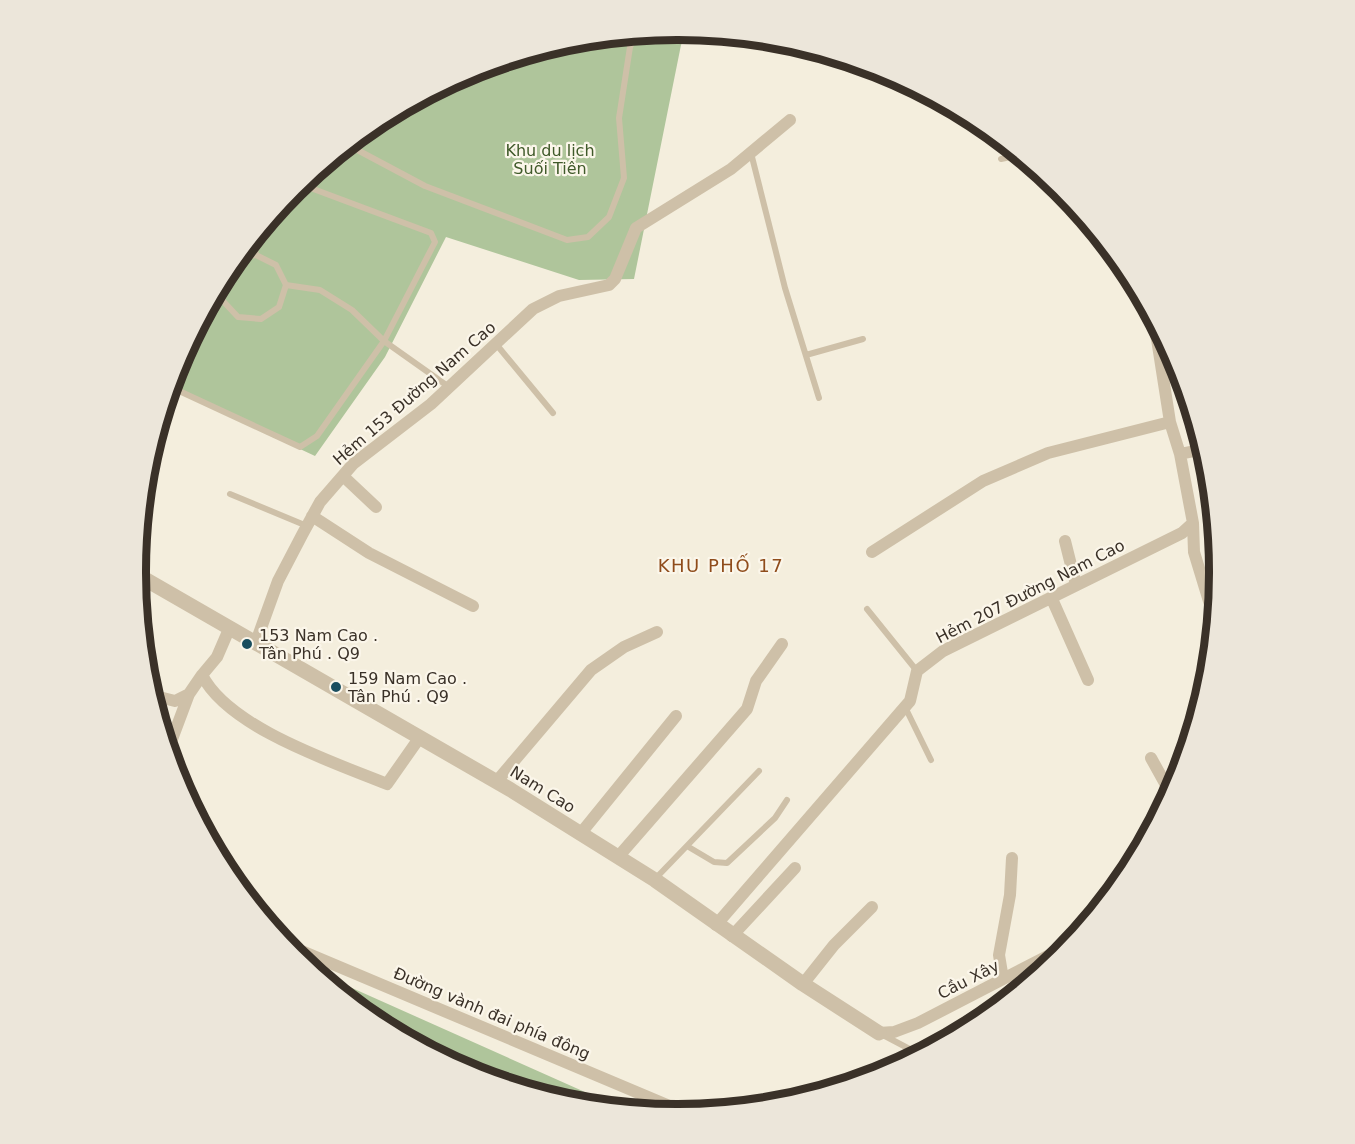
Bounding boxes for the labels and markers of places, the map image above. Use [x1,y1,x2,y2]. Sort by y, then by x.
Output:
place label: 153 Nam Cao . Tân Phú . Q9 [258,626,378,663]
marker: 153 Nam Cao . Tân Phú . Q9 [240,637,254,651]
place label: 159 Nam Cao . Tân Phú . Q9 [347,669,467,706]
marker: 159 Nam Cao . Tân Phú . Q9 [329,680,343,694]

